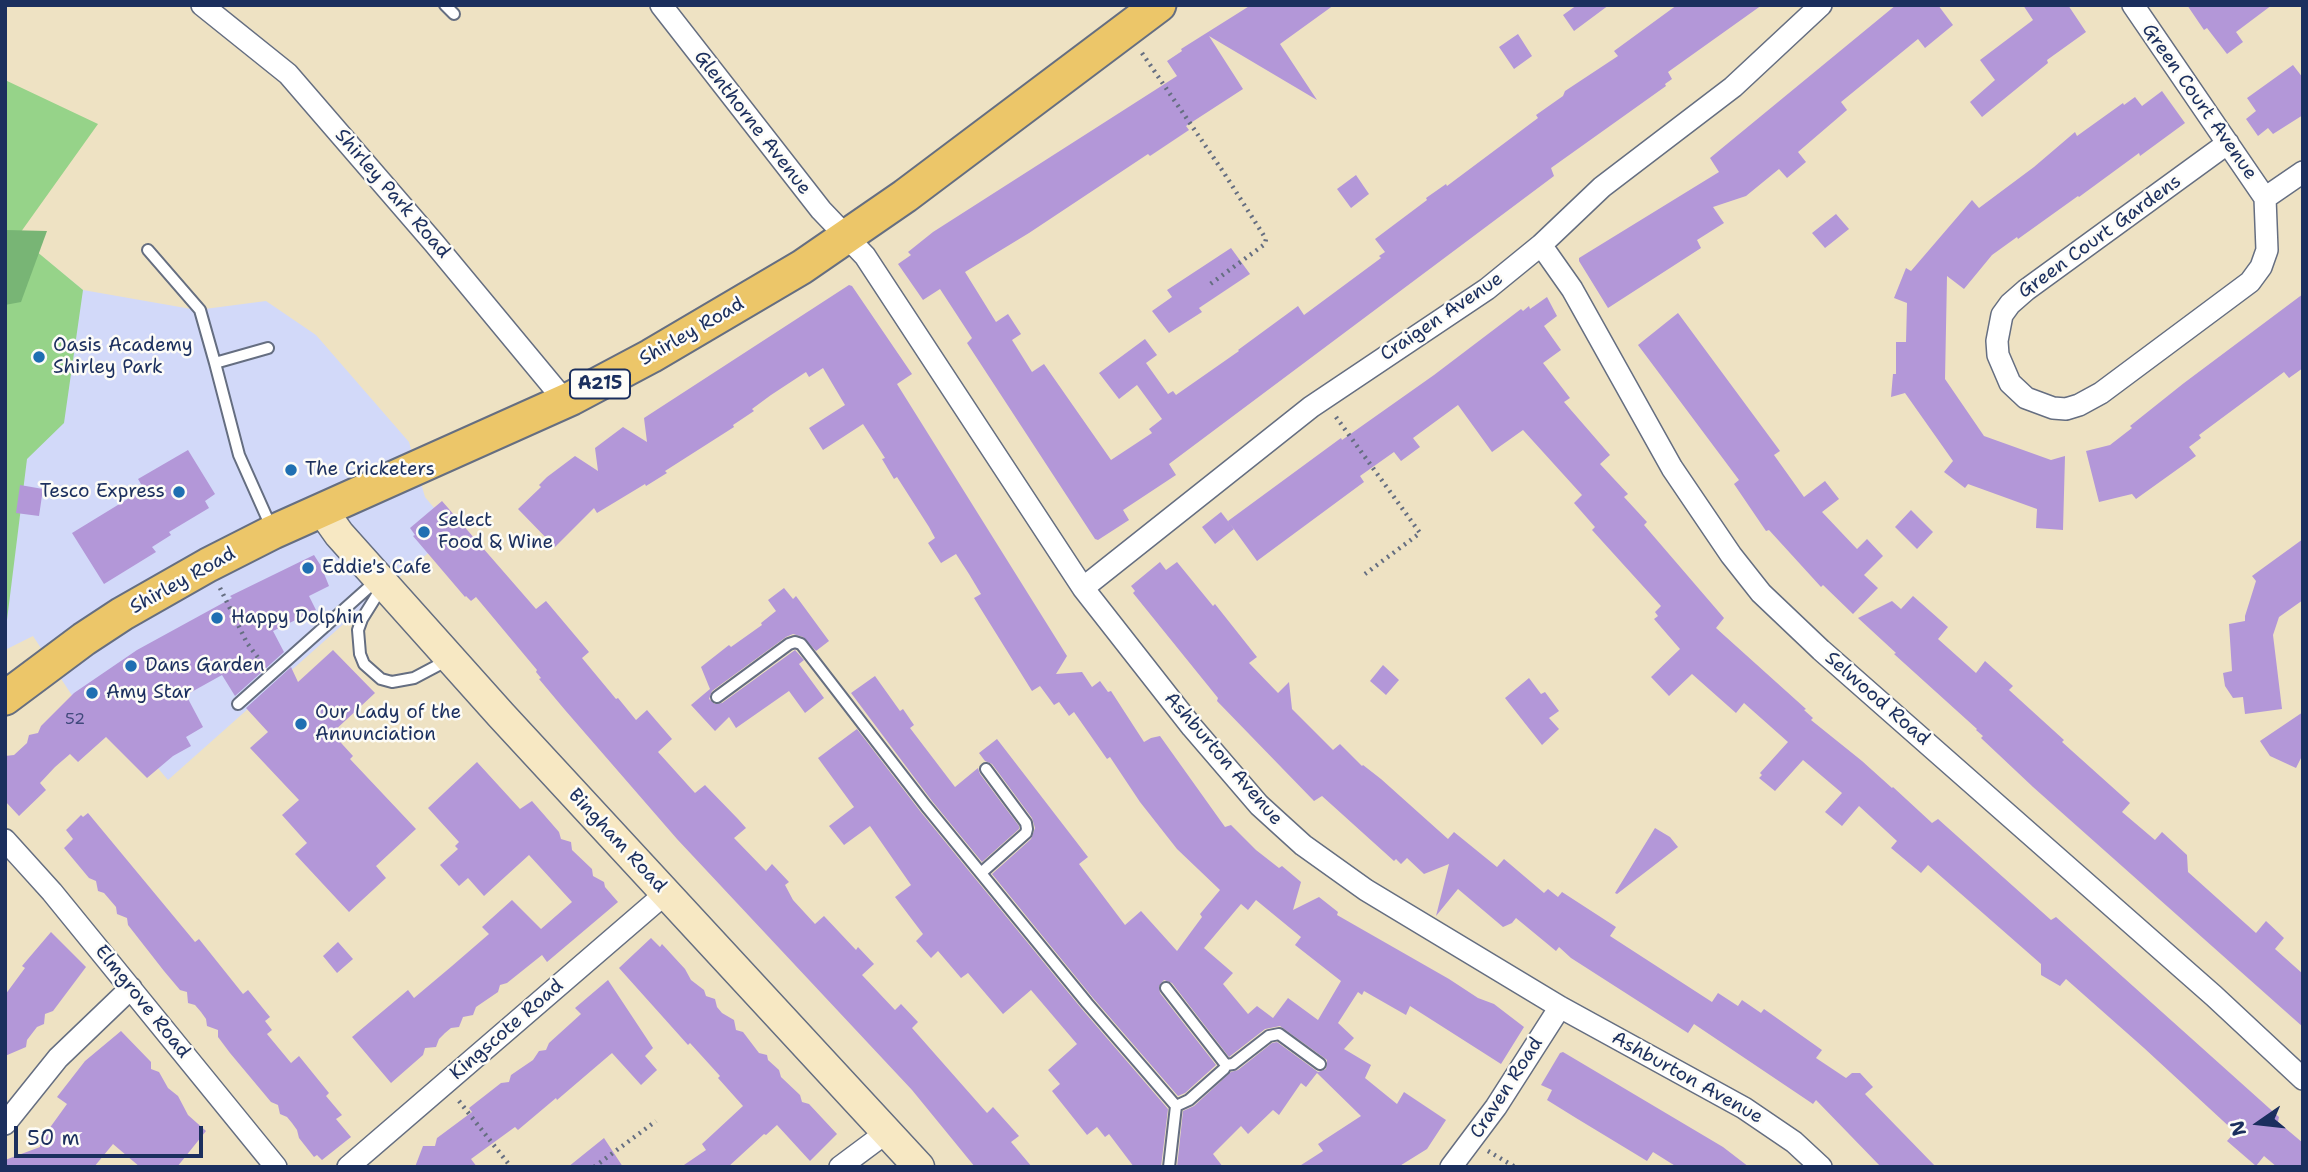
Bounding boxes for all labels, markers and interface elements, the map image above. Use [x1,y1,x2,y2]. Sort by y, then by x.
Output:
street label: Green Court Avenue [2137,20,2261,184]
street label: Glenthorne Avenue [689,46,815,200]
street label: Shirley Park Road [330,125,454,263]
street label: Green Court Gardens [2014,170,2186,304]
street label: Craigen Avenue [1376,268,1508,366]
street label: Shirley Road [636,293,748,371]
place label: Oasis Academy Shirley Park [53,335,193,379]
marker: Oasis Academy Shirley Park [31,349,47,365]
road number: A215 [570,370,630,398]
place label: The Cricketers [305,459,435,481]
marker: The Cricketers [283,462,299,478]
place label: Tesco Express [40,481,165,503]
marker: Tesco Express [171,484,187,500]
place label: Select Food & Wine [438,510,553,554]
marker: Select Food & Wine [416,524,432,540]
street label: Shirley Road [126,543,240,619]
place label: Eddie's Cafe [322,557,432,579]
marker: Eddie's Cafe [300,560,316,576]
place label: Happy Dolphin [231,607,364,629]
marker: Happy Dolphin [209,610,225,626]
street label: Selwood Road [1820,647,1934,751]
place label: Dans Garden [145,655,265,677]
marker: Dans Garden [123,658,139,674]
place label: Amy Star [106,682,192,704]
marker: Amy Star [84,685,100,701]
street label: Ashburton Avenue [1159,688,1287,830]
place label: Our Lady of the Annunciation [315,702,461,746]
house number: 52 [65,710,85,730]
marker: Our Lady of the Annunciation [293,716,309,732]
street label: Bingham Road [563,784,671,898]
street label: Elmgrove Road [89,941,195,1063]
street label: Kingscote Road [446,975,568,1085]
street label: Ashburton Avenue [1607,1027,1767,1129]
street label: Craven Road [1466,1033,1548,1143]
north arrow [2224,1088,2294,1158]
scale bar [18,1112,206,1156]
text: N [2224,1118,2252,1139]
text: 50 m [27,1124,80,1152]

